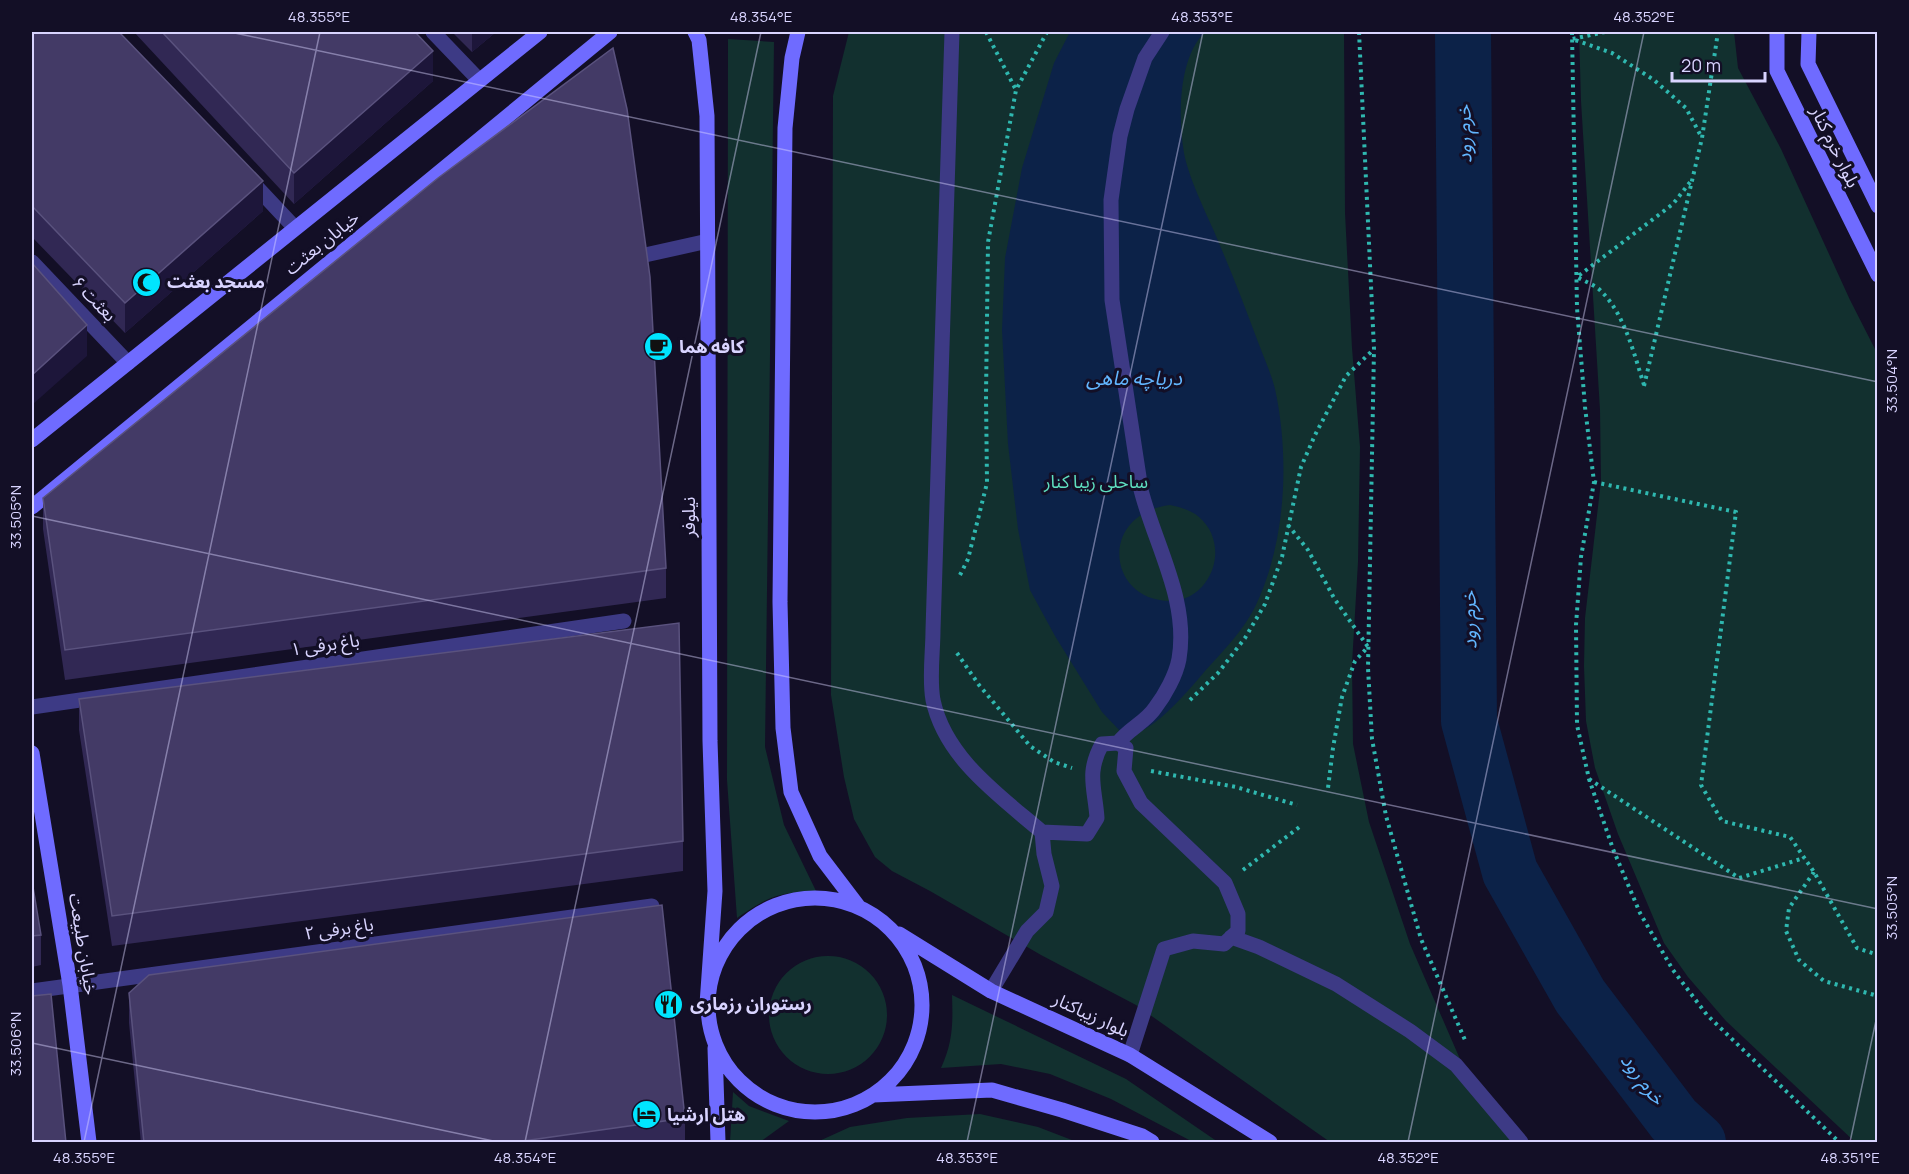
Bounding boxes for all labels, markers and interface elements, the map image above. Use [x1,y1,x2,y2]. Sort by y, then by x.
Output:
text: 48.355°E [288,6,350,27]
text: 48.354°E [730,6,792,27]
text: 48.353°E [1171,6,1233,27]
text: 48.352°E [1613,6,1675,27]
scale bar [1672,45,1765,83]
text: 20 m [1681,53,1721,77]
street label: بلوار خرم کنار [1803,101,1866,193]
water label: خرم رود [1449,104,1480,163]
street label: خیابان بعثت [279,205,364,280]
mosque icon: مسجد بعثت [130,266,162,298]
place label: مسجد بعثت [167,269,265,293]
street label: بعثت ۶ [67,270,122,326]
cafe icon: کافه هما [642,331,674,363]
place label: کافه هما [679,334,745,358]
text: 33.504°N [1881,349,1902,413]
water label: دریاچه ماهی [1086,364,1183,391]
park label: ساحلی زیبا کنار [1043,469,1148,493]
text: 33.505°N [5,485,26,549]
street label: نیلوفر [676,497,700,538]
water label: خرم رود [1454,590,1485,649]
street label: باغ برفی ۱ [289,627,361,664]
text: 33.505°N [1881,876,1902,940]
street label: خیابان طبیعت [64,891,104,996]
street label: باغ برفی ۲ [303,911,375,948]
street label: بلوار زیباکنار [1048,986,1133,1042]
restaurant icon: رستوران رزماری [653,988,685,1020]
place label: رستوران رزماری [690,991,812,1015]
text: 33.506°N [5,1012,26,1076]
water label: خرم رود [1613,1047,1672,1112]
hotel icon: هتل ارشیا [630,1099,662,1131]
place label: هتل ارشیا [667,1102,746,1126]
text: 48.355°E [53,1147,115,1168]
text: 48.354°E [494,1147,556,1168]
text: 48.353°E [936,1147,998,1168]
text: 48.352°E [1377,1147,1439,1168]
text: 48.351°E [1820,1147,1880,1168]

